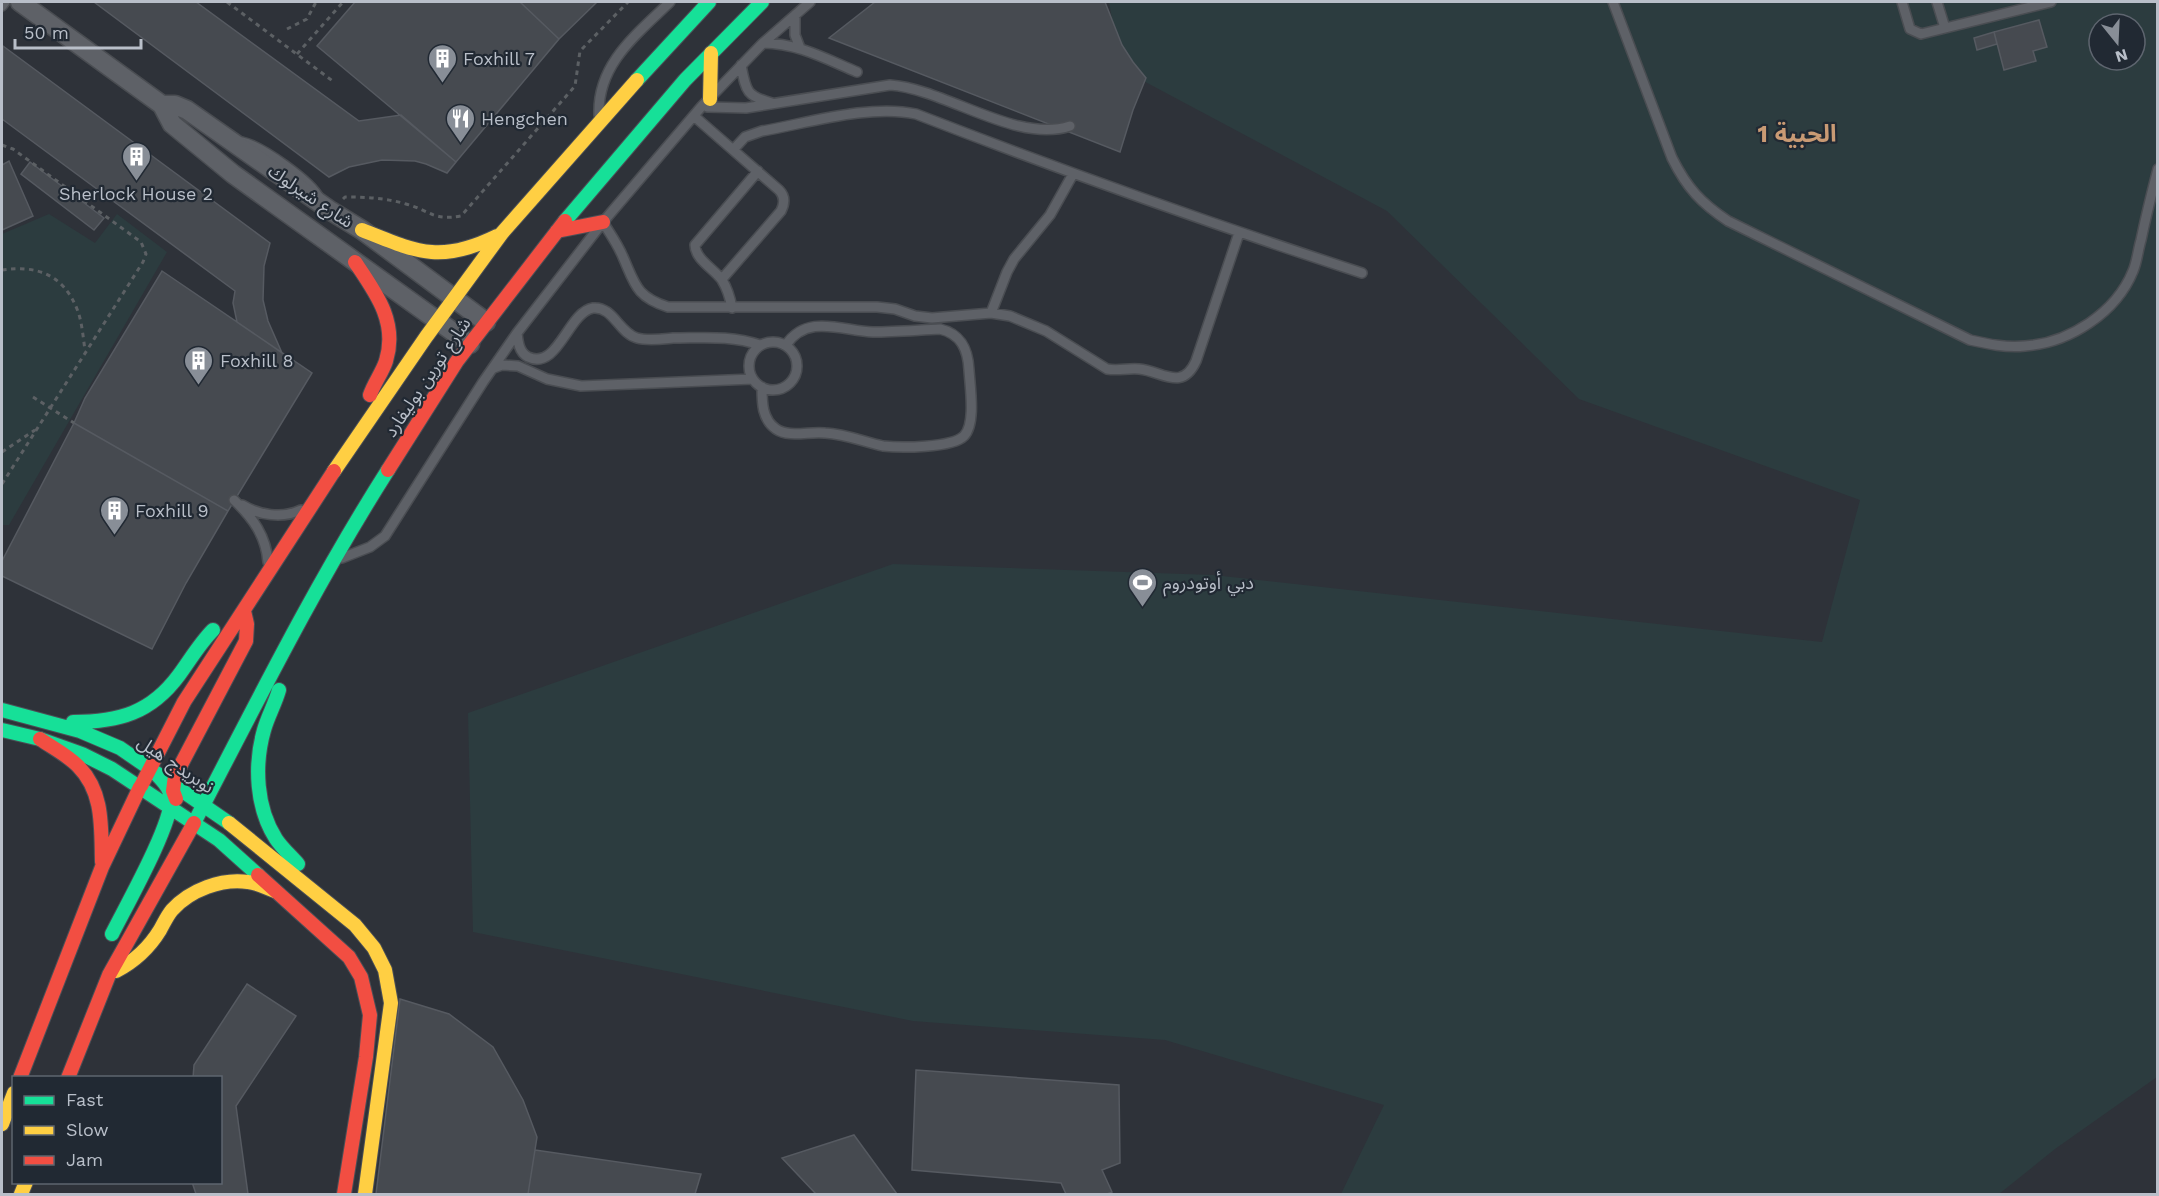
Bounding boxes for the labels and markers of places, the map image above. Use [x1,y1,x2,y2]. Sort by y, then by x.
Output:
building icon: Foxhill 7 [426,42,458,84]
place label: Foxhill 7 [463,48,535,69]
restaurant icon: Hengchen [444,102,476,144]
place label: Hengchen [481,108,568,129]
building icon: Sherlock House 2 [120,140,152,182]
place label: Sherlock House 2 [59,183,213,204]
building icon: Foxhill 8 [183,344,215,386]
place label: Foxhill 8 [220,350,294,371]
building icon: Foxhill 9 [98,494,130,536]
place label: Foxhill 9 [135,500,209,521]
sports icon: دبي أوتودروم [1126,566,1158,608]
place label: دبي أوتودروم [1163,571,1254,597]

